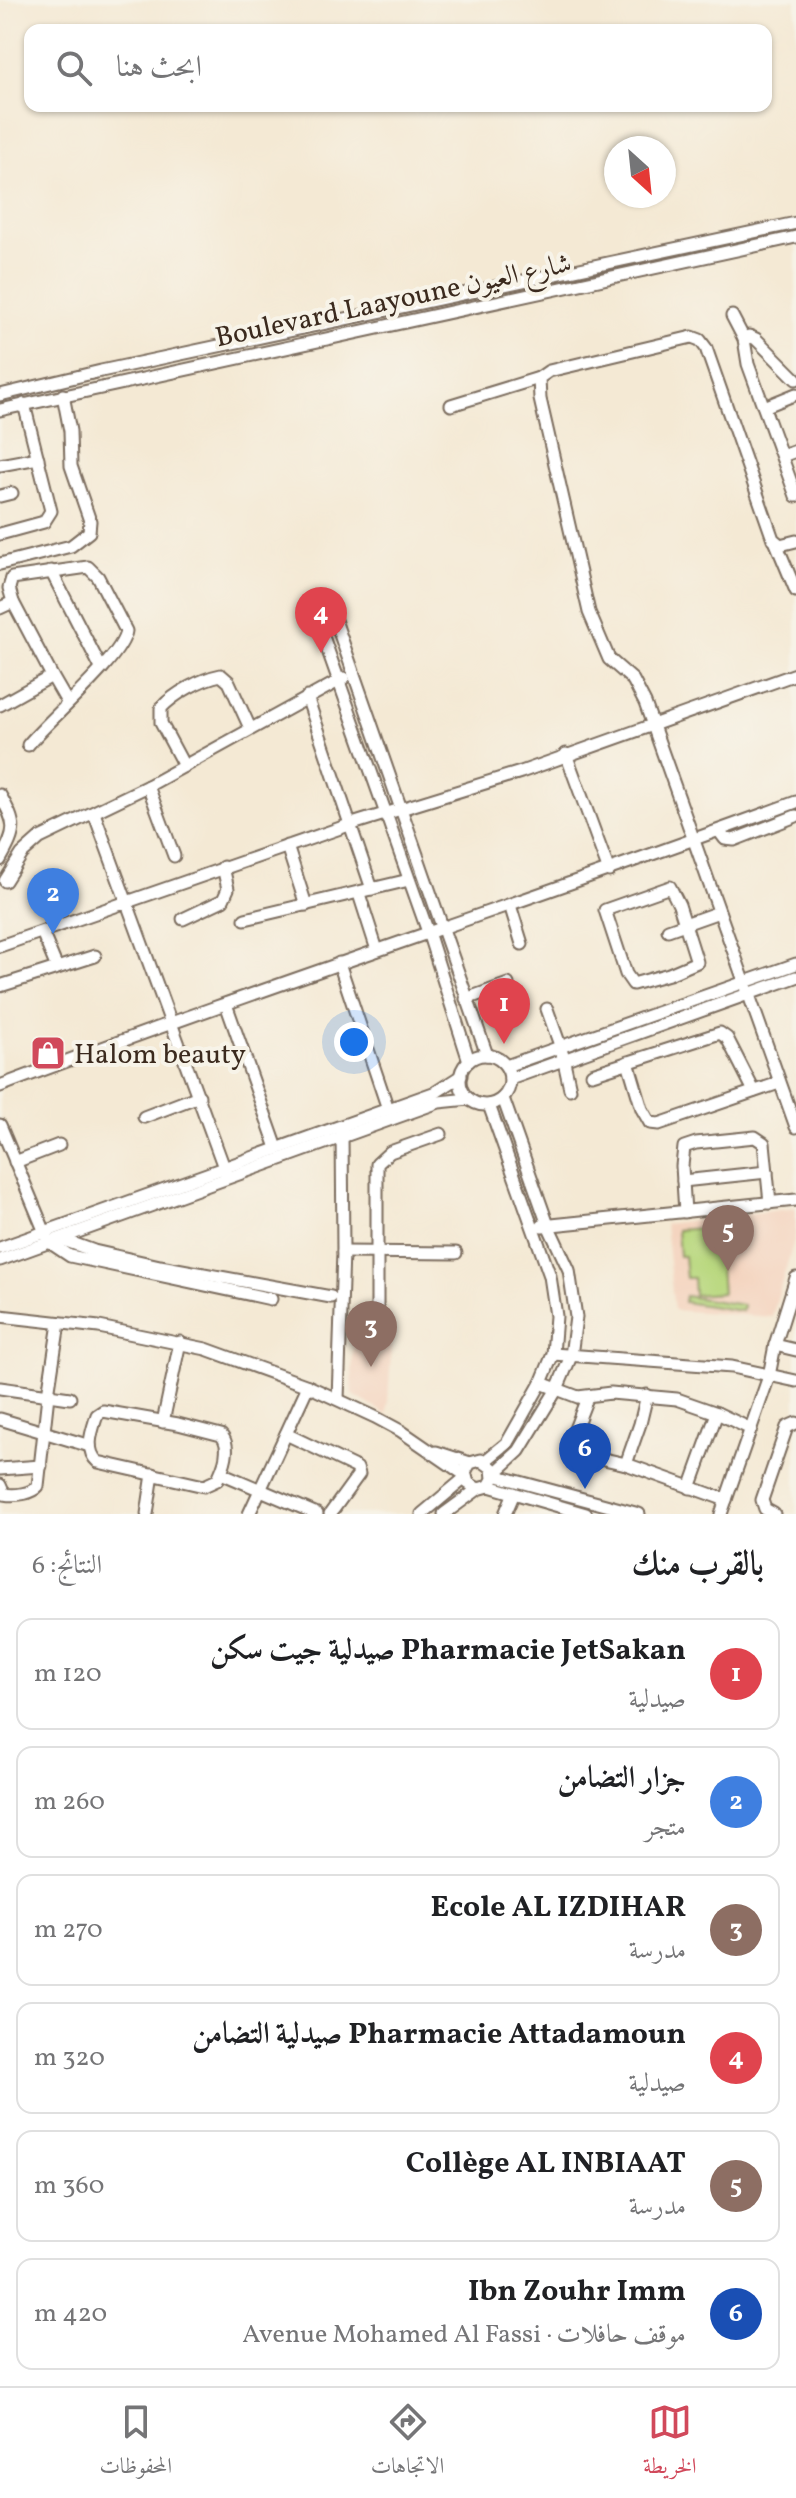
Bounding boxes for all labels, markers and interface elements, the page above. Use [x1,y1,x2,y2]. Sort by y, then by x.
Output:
search box [24,24,772,112]
icon: search [52,46,96,90]
text: ابحث هنا [116,47,202,89]
north arrow [604,136,676,208]
street label: Boulevard Laayoune شارع العيون [212,245,576,360]
pin: 4 [295,587,347,653]
pin: 2 [27,868,79,934]
pin: 1 [478,978,530,1044]
your location [334,1022,374,1062]
shop icon: Halom beauty [29,1034,67,1072]
place label: Halom beauty [74,1036,246,1075]
pin: 5 [702,1205,754,1271]
pin: 3 [345,1301,397,1367]
pin: 6 [559,1423,611,1489]
text: بالقرب منك [632,1542,764,1589]
text: النتائج: 6 [32,1548,102,1584]
text: Pharmacie JetSakan صيدلية جيت سكن [210,1630,686,1672]
text: 120 m [34,1656,102,1692]
text: 1 [731,1656,741,1692]
text: صيدلية [629,1682,686,1718]
text: جزار التضامن [557,1758,686,1800]
text: 260 m [34,1784,105,1820]
text: 2 [729,1784,743,1820]
text: متجر [645,1810,686,1846]
text: Ecole AL IZDIHAR [430,1887,686,1929]
text: 270 m [34,1912,103,1948]
text: 3 [729,1912,743,1948]
text: مدرسة [629,1933,686,1969]
text: Pharmacie Attadamoun صيدلية التضامن [192,2014,686,2056]
text: 320 m [34,2040,105,2076]
text: 4 [728,2040,744,2076]
text: صيدلية [629,2066,686,2102]
text: Collège AL INBIAAT [406,2143,686,2185]
text: 360 m [34,2168,104,2204]
text: 5 [730,2168,742,2204]
text: مدرسة [629,2189,686,2225]
text: Ibn Zouhr Imm [468,2271,686,2313]
text: 420 m [34,2296,107,2332]
text: 6 [729,2296,743,2332]
text: موقف حافلات · Avenue Mohamed Al Fassi [242,2317,686,2353]
tab: المحفوظات [99,2400,172,2487]
tab: الاتجاهات [371,2400,444,2487]
tab: الخريطة [643,2400,697,2487]

